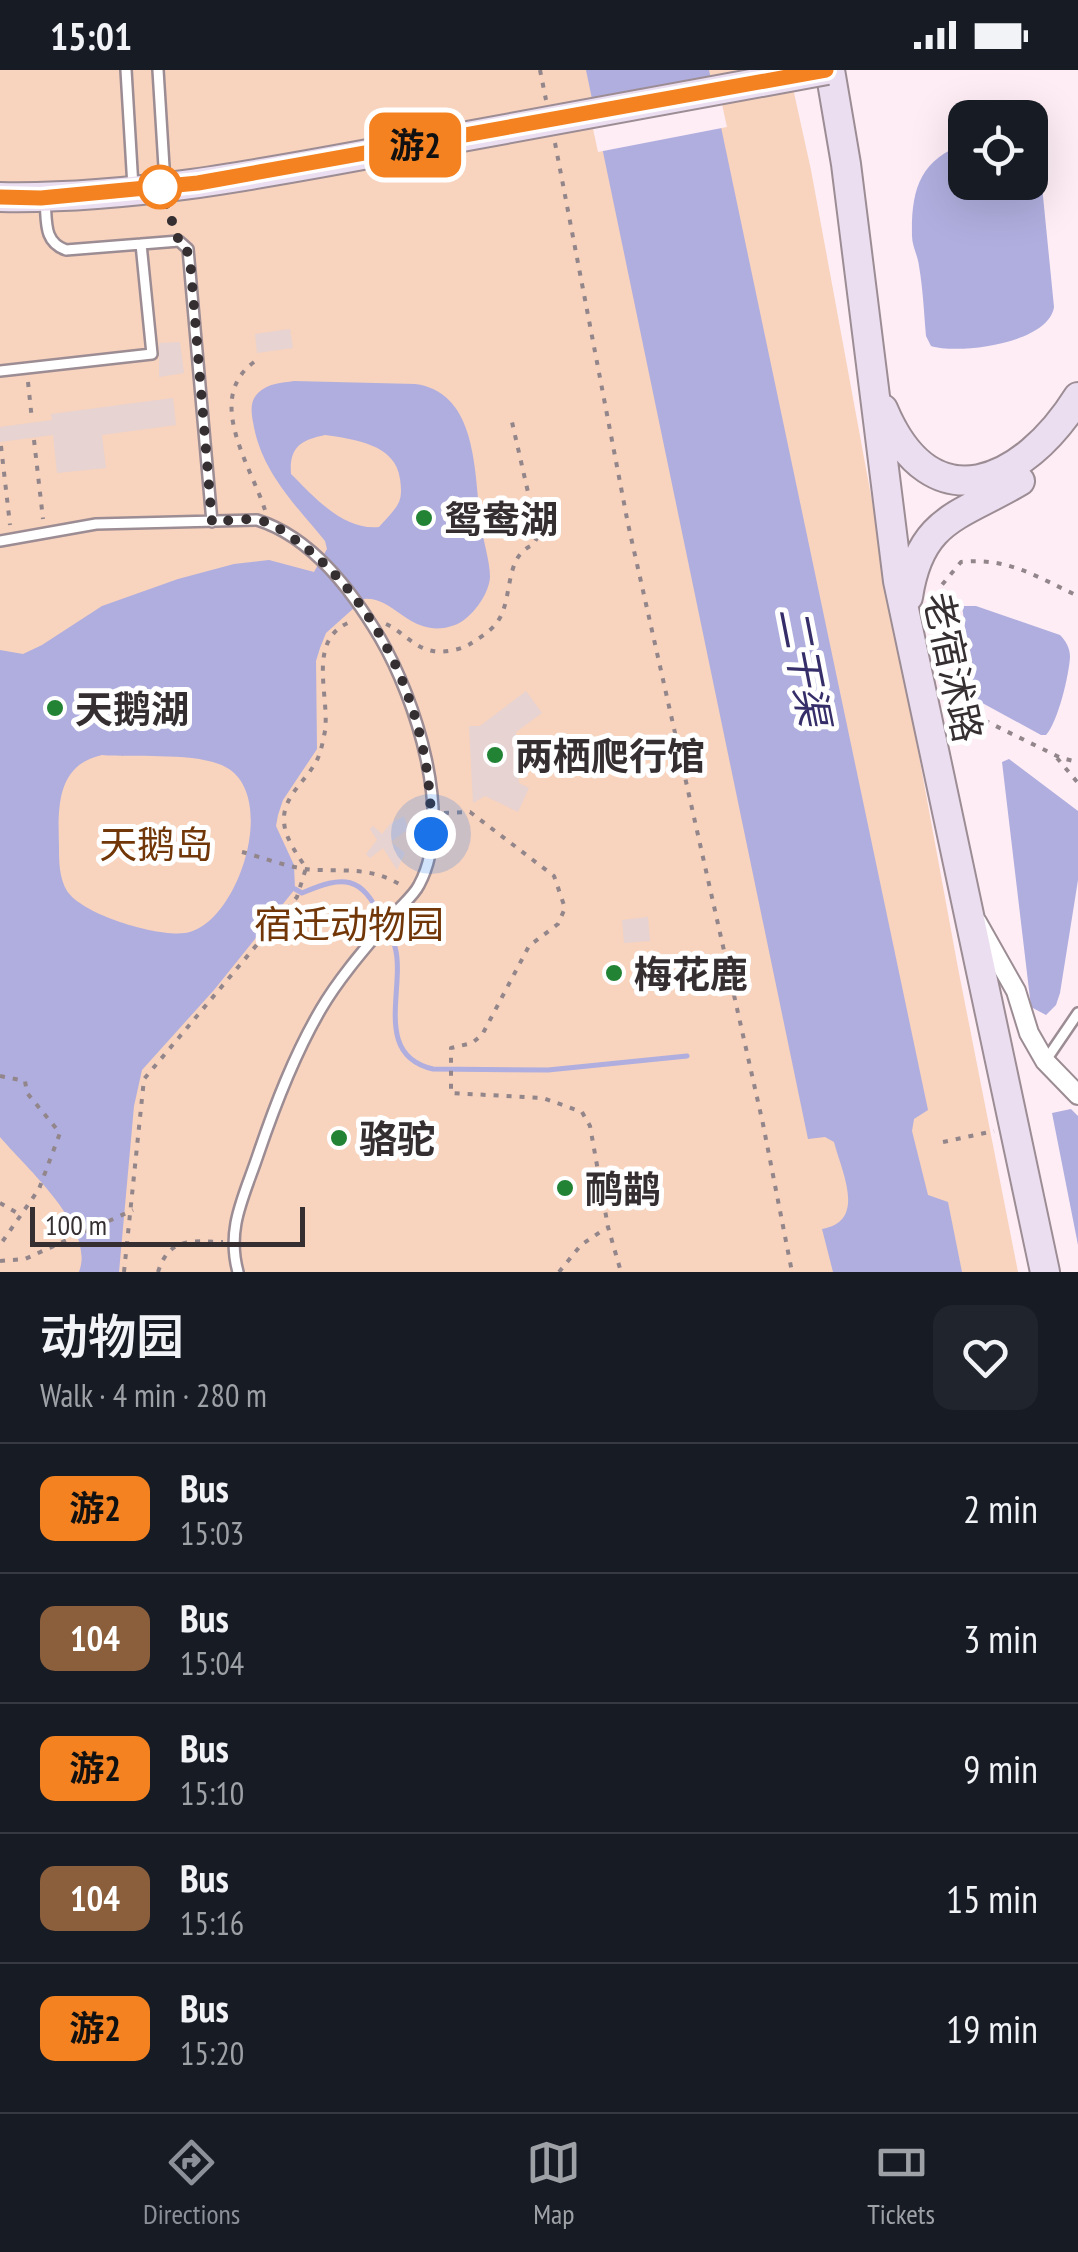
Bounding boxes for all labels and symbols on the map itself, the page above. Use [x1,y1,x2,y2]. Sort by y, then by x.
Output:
line badge: 游2 [370,112,460,178]
unlabelled marker [139,166,181,208]
place label: 鸳鸯湖 [444,494,558,543]
marker: 鸳鸯湖 [413,507,435,529]
street label: 老宿沭路 [914,588,994,746]
water label: 二干渠 [768,602,843,735]
place label: 天鹅湖 [75,684,189,733]
marker: 天鹅湖 [44,697,66,719]
place label: 两栖爬行馆 [515,731,705,780]
marker: 两栖爬行馆 [484,744,506,766]
your location [406,809,456,859]
park label: 天鹅岛 [99,819,213,868]
park label: 宿迁动物园 [254,899,444,948]
place label: 梅花鹿 [634,949,748,998]
marker: 梅花鹿 [603,962,625,984]
place label: 骆驼 [359,1114,435,1163]
marker: 骆驼 [328,1127,350,1149]
place label: 鸸鹋 [585,1164,661,1213]
marker: 鸸鹋 [554,1177,576,1199]
scale bar [30,1202,305,1246]

